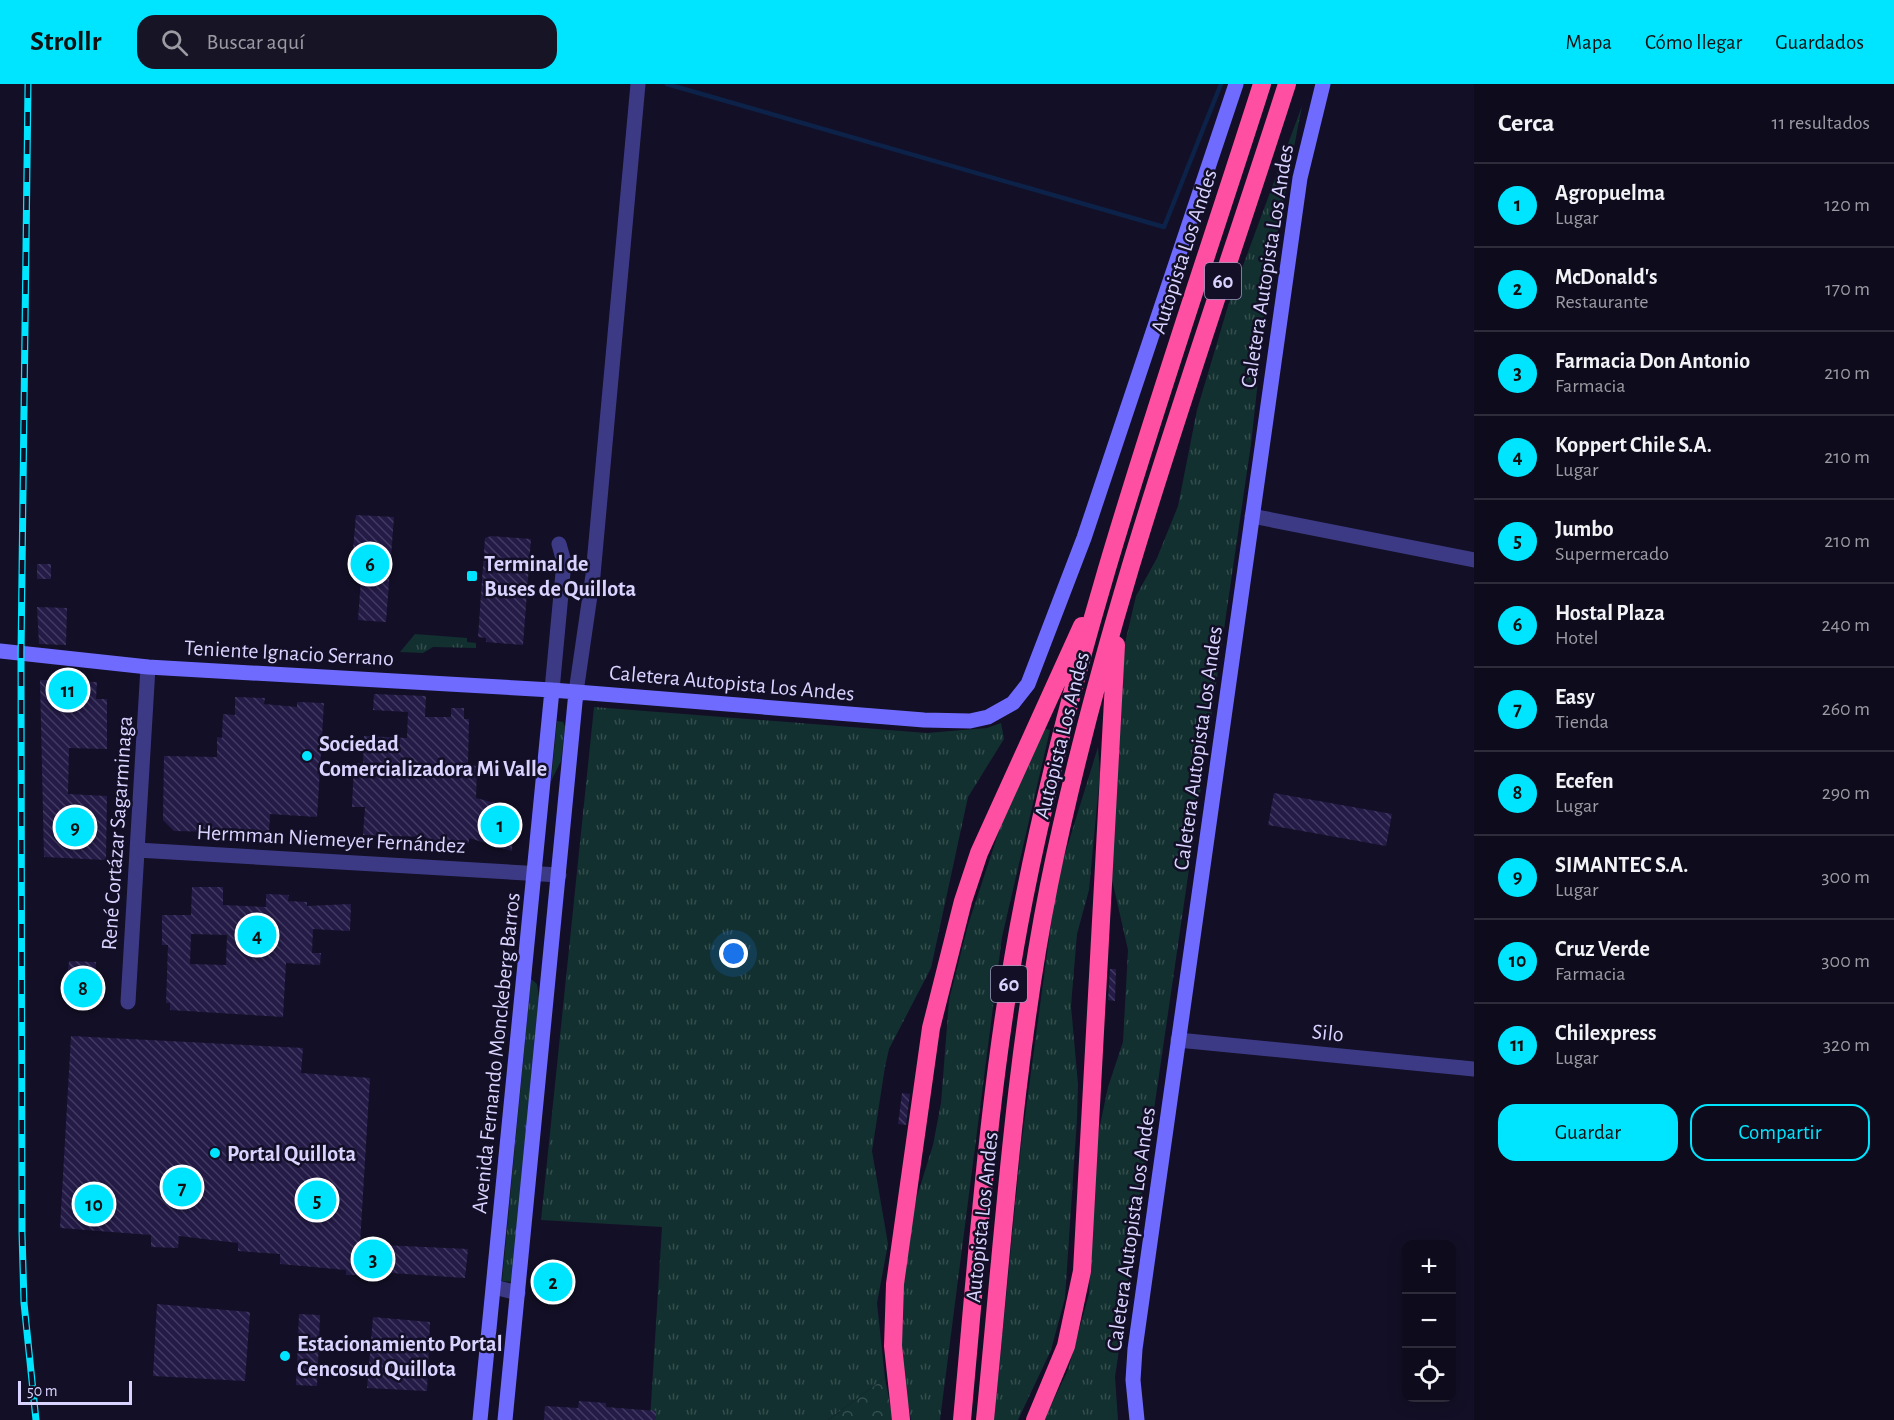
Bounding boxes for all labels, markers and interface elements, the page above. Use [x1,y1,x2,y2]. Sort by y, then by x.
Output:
search box [137,15,557,69]
icon: search [158,26,191,59]
text: Strollr [30,28,101,56]
text: Buscar aquí [206,31,304,53]
text: Mapa [1566,32,1612,53]
text: Cómo llegar [1645,32,1742,53]
text: Guardados [1775,32,1864,53]
text: Cerca [1498,110,1555,136]
text: 11 resultados [1772,113,1870,133]
street label: Caletera Autopista Los Andes [1237,143,1297,389]
street label: Autopista Los Andes [1147,166,1221,336]
text: Agropuelma [1555,182,1665,204]
text: 1 [1514,195,1521,215]
text: 120 m [1824,195,1870,215]
text: Lugar [1555,208,1598,228]
road number: 60 [1205,263,1241,299]
text: McDonald's [1555,266,1657,288]
text: 2 [1513,279,1522,299]
text: 170 m [1825,279,1870,299]
text: Restaurante [1555,292,1649,312]
text: Farmacia Don Antonio [1555,350,1750,372]
text: 3 [1513,363,1522,383]
text: 210 m [1824,363,1870,383]
text: Farmacia [1555,376,1626,396]
text: Koppert Chile S.A. [1555,434,1712,456]
text: 4 [1512,447,1523,467]
text: 210 m [1824,447,1870,467]
text: Lugar [1555,460,1598,480]
text: Jumbo [1555,518,1614,540]
text: 5 [1513,531,1522,551]
text: 210 m [1824,531,1870,551]
pin: 6 [350,542,389,586]
text: Supermercado [1555,544,1669,564]
place label: Terminal de Buses de Quillota [484,553,636,601]
marker: Terminal de Buses de Quillota [465,569,479,583]
text: Hostal Plaza [1555,602,1665,624]
text: 6 [1513,615,1522,635]
text: 240 m [1821,615,1870,635]
street label: Caletera Autopista Los Andes [1170,625,1226,872]
text: Hotel [1555,628,1598,648]
street label: Teniente Ignacio Serrano [183,637,394,669]
street label: Autopista Los Andes [1031,649,1093,821]
street label: Caletera Autopista Los Andes [608,661,855,705]
pin: 11 [48,668,88,712]
text: Easy [1555,686,1595,708]
text: 7 [1513,699,1522,719]
text: 260 m [1822,699,1870,719]
text: Tienda [1555,712,1609,732]
street label: René Cortázar Sagarminaga [98,715,136,951]
place label: Sociedad Comercializadora Mi Valle [319,733,547,780]
marker: Sociedad Comercializadora Mi Valle [300,749,314,763]
text: Ecefen [1555,770,1614,792]
text: 8 [1513,783,1522,803]
text: 290 m [1822,783,1870,803]
text: Lugar [1555,796,1598,816]
pin: 1 [480,802,520,848]
pin: 9 [56,804,94,850]
street label: Hermman Niemeyer Fernández [196,821,466,857]
text: SIMANTEC S.A. [1555,854,1688,876]
text: 9 [1513,867,1522,887]
text: 300 m [1821,867,1870,887]
text: Lugar [1555,880,1598,900]
street label: Avenida Fernando Monckeberg Barros [468,891,524,1215]
pin: 4 [238,912,276,958]
text: Cruz Verde [1555,938,1650,960]
your location [719,939,748,968]
text: 10 [1509,951,1526,971]
text: 300 m [1821,951,1870,971]
text: Farmacia [1555,964,1626,984]
pin: 8 [64,966,103,1010]
road number: 60 [991,966,1027,1002]
street label: Silo [1311,1020,1345,1046]
text: Chilexpress [1555,1022,1656,1044]
text: 11 [1510,1035,1525,1055]
text: 320 m [1823,1035,1870,1055]
text: Lugar [1555,1048,1598,1068]
button: Guardar [1498,1104,1678,1161]
button: Compartir [1690,1104,1870,1161]
street label: Caletera Autopista Los Andes [1103,1106,1159,1353]
street label: Autopista Los Andes [962,1131,1002,1304]
place label: Portal Quillota [227,1143,356,1166]
marker: Portal Quillota [208,1146,222,1160]
pin: 7 [162,1164,201,1210]
pin: 5 [298,1178,336,1222]
pin: 10 [74,1182,113,1226]
pin: 3 [354,1236,392,1282]
map controls [1402,1240,1456,1402]
button: + [1402,1240,1456,1294]
pin: 2 [534,1260,572,1304]
button: − [1402,1294,1456,1348]
place label: Estacionamiento Portal Cencosud Quillota [297,1333,502,1381]
button: locate [1402,1348,1456,1402]
marker: Estacionamiento Portal Cencosud Quillota [278,1349,292,1363]
scale bar [18,1378,132,1406]
text: 50 m [27,1383,58,1399]

